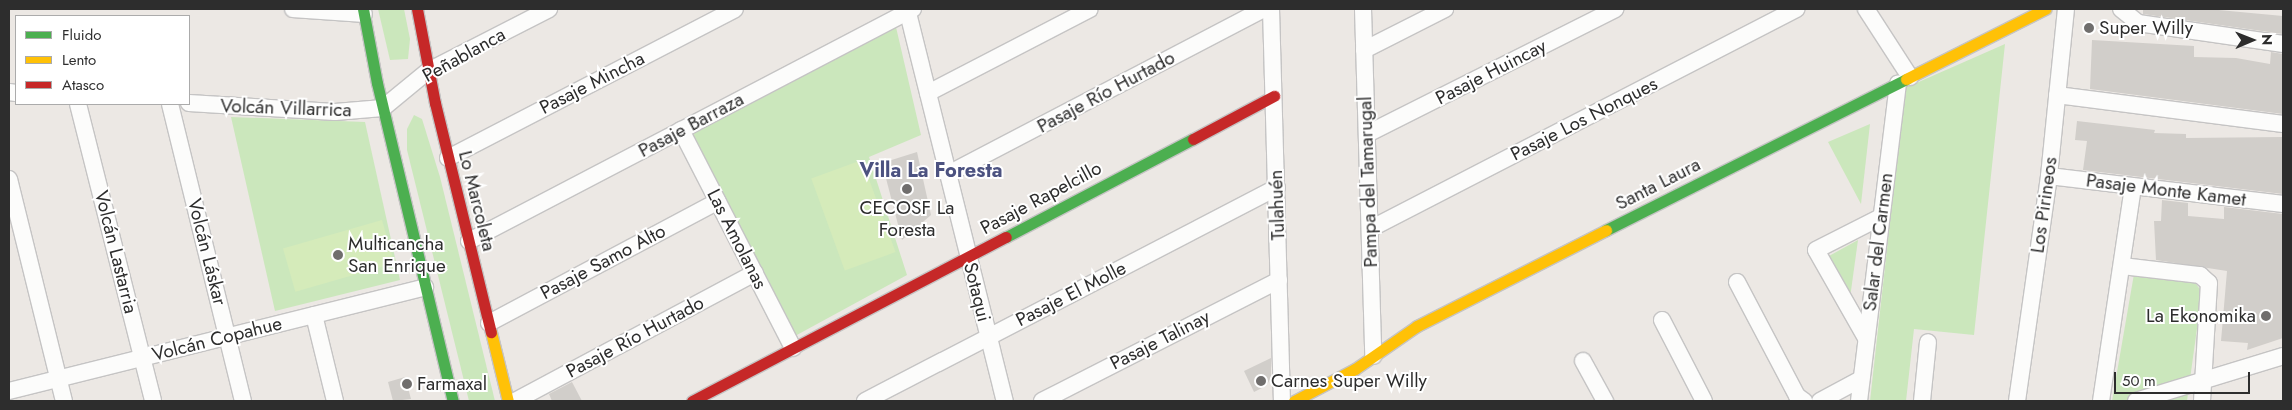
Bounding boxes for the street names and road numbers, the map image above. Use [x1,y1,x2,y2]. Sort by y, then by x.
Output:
street label: Peñablanca [419,23,509,87]
street label: Pasaje Huincay [1432,34,1550,110]
street label: Pasaje Río Hurtado [1033,46,1179,138]
street label: Pasaje Mincha [536,47,648,119]
street label: Pasaje Los Nonques [1507,72,1661,166]
street label: Pasaje Barraza [635,88,747,162]
street label: Volcán Villarrica [220,94,352,122]
street label: Pampa del Tamarugal [1354,96,1382,268]
street label: Lo Marcoleta [454,148,500,254]
street label: Santa Laura [1612,153,1704,215]
street label: Los Pirineos [2026,155,2062,255]
street label: Pasaje Rapelcillo [977,157,1105,239]
street label: Tulahuén [1264,169,1290,241]
street label: Pasaje Monte Kamet [2085,169,2247,211]
street label: Salar del Carmen [1858,172,1898,312]
street label: Las Amolanas [702,185,772,293]
street label: Volcán Lastarria [90,188,142,316]
street label: Volcán Láskar [183,196,231,308]
street label: Pasaje Samo Alto [537,219,669,305]
street label: Pasaje El Molle [1012,256,1130,332]
street label: Sotaqui [959,260,995,324]
street label: Pasaje Río Hurtado [562,291,708,383]
street label: Pasaje Talinay [1106,305,1214,375]
street label: Volcán Copahue [150,312,284,366]

